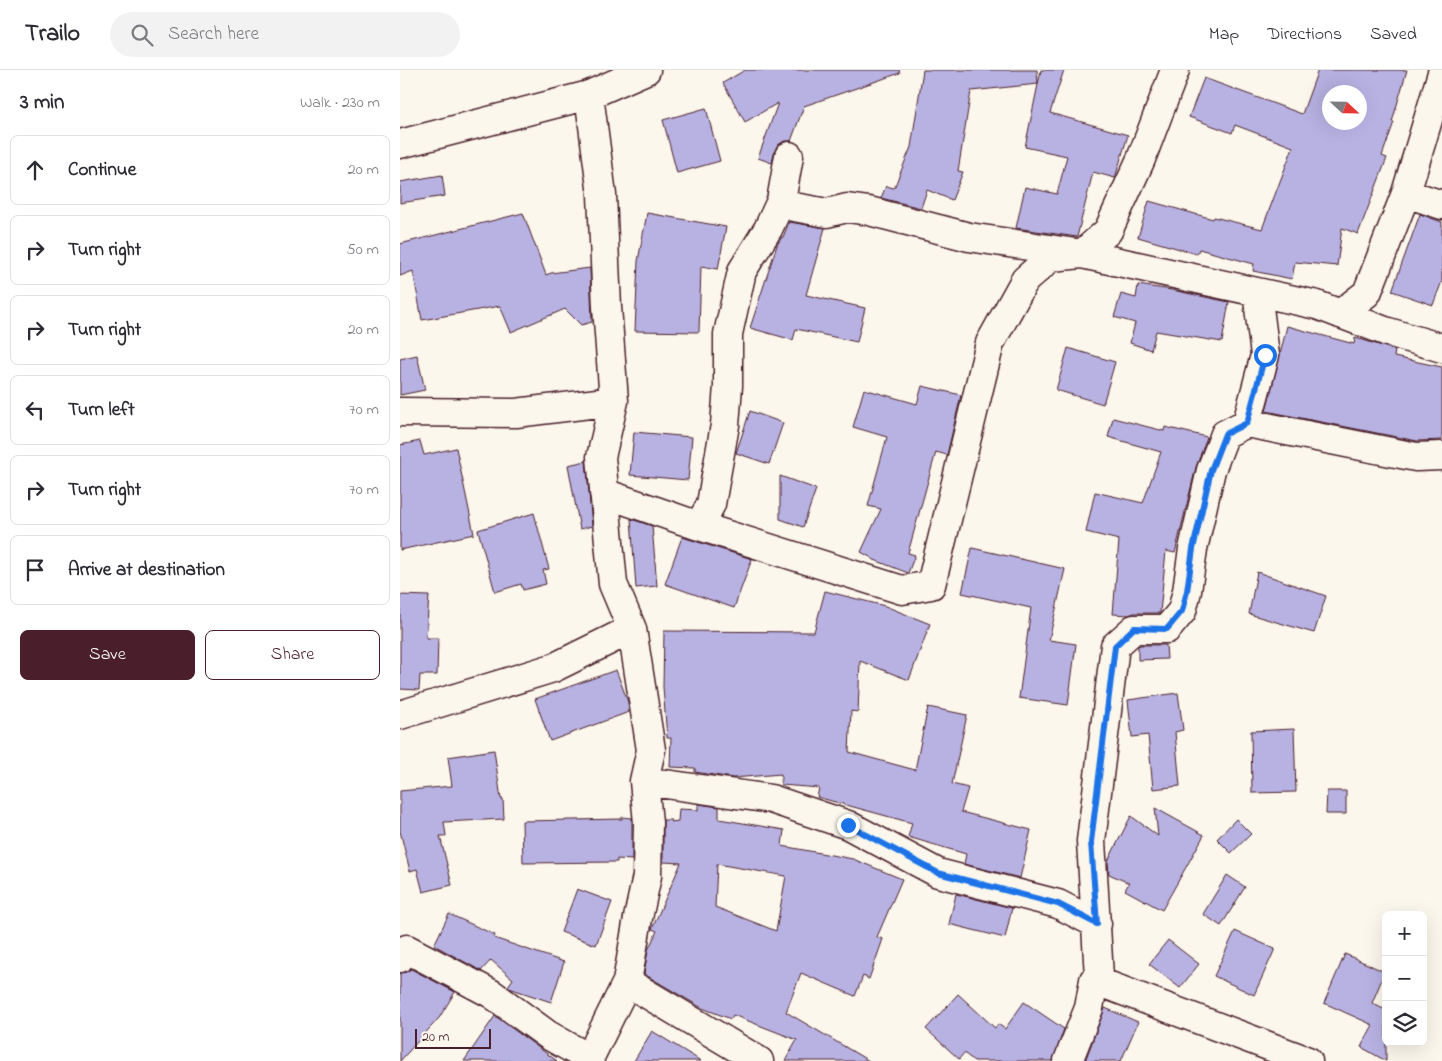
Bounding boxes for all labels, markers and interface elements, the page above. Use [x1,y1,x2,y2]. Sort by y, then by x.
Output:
search box [110,12,460,57]
text: Trailo [25,17,80,52]
icon: search [128,21,156,49]
text: Search here [168,21,259,48]
text: Map [1209,22,1239,48]
text: Directions [1267,22,1342,48]
text: Saved [1370,22,1417,48]
north arrow [1322,85,1367,130]
text: 3 min [20,88,64,118]
text: Walk · 230 m [300,91,380,115]
icon: ahead [21,156,49,184]
text: Continue [68,157,136,184]
text: 20 m [348,158,379,182]
icon: right [21,236,49,264]
text: Turn right [68,237,141,264]
text: 50 m [347,238,379,262]
icon: right [21,316,49,344]
text: Turn right [68,317,141,344]
text: 20 m [348,318,379,342]
route start [1254,344,1277,367]
icon: left [21,396,49,424]
text: Turn left [68,397,135,424]
text: 70 m [349,398,379,422]
icon: right [21,476,49,504]
text: Turn right [68,477,141,504]
text: 70 m [349,478,379,502]
icon: arrive [21,556,49,584]
text: Arrive at destination [68,557,225,584]
button: Save [20,630,195,680]
button: Share [205,630,380,680]
route end [837,814,860,837]
map controls [1382,911,1427,1046]
button: + [1382,911,1427,956]
button: − [1382,956,1427,1001]
button: layers [1382,1001,1427,1046]
scale bar [415,1026,491,1049]
text: 20 m [422,1027,449,1048]

